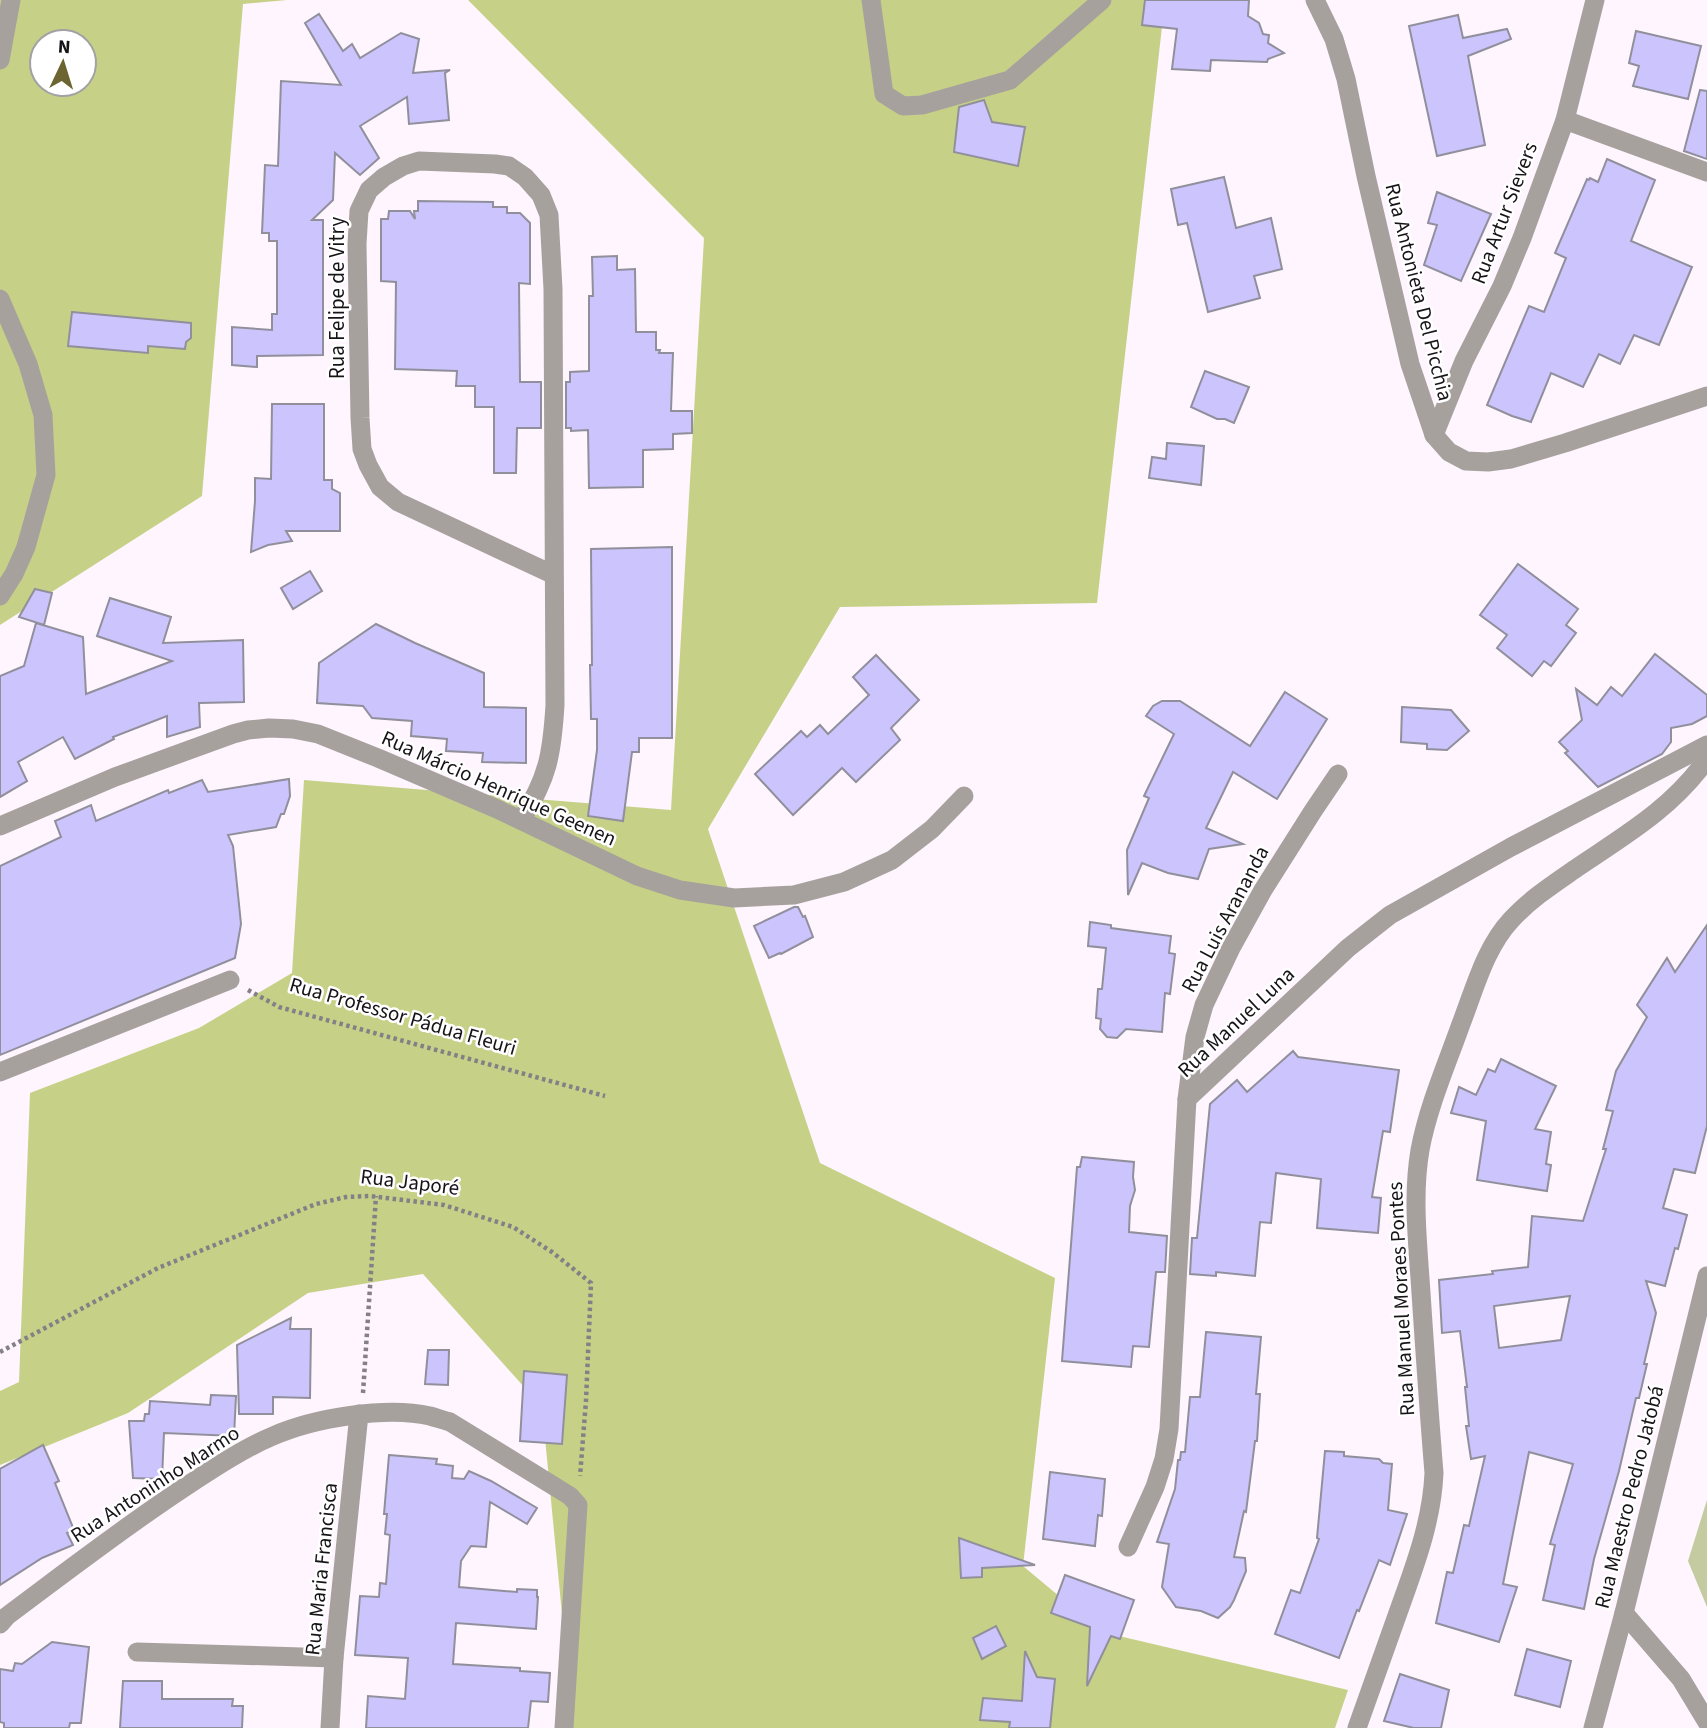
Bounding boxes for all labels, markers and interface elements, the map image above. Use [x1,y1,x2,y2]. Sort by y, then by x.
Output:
north arrow [28,28,98,98]
text: N [57,34,71,61]
street label: Rua Artur Sievers [1463,137,1545,288]
street label: Rua Antonieta Del Picchia [1377,180,1461,404]
street label: Rua Felipe de Vitry [322,217,352,379]
street label: Rua Márcio Henrique Geenen [377,723,621,853]
street label: Rua Luis Arananda [1174,840,1276,998]
street label: Rua Manuel Luna [1171,960,1301,1084]
street label: Rua Professor Pádua Fleuri [286,969,520,1063]
street label: Rua Japoré [359,1161,461,1203]
street label: Rua Manuel Moraes Pontes [1380,1181,1422,1417]
street label: Rua Maestro Pedro Jatobá [1587,1382,1671,1612]
street label: Rua Antoninho Marmo [65,1418,245,1550]
street label: Rua Maria Francisca [297,1481,345,1657]

